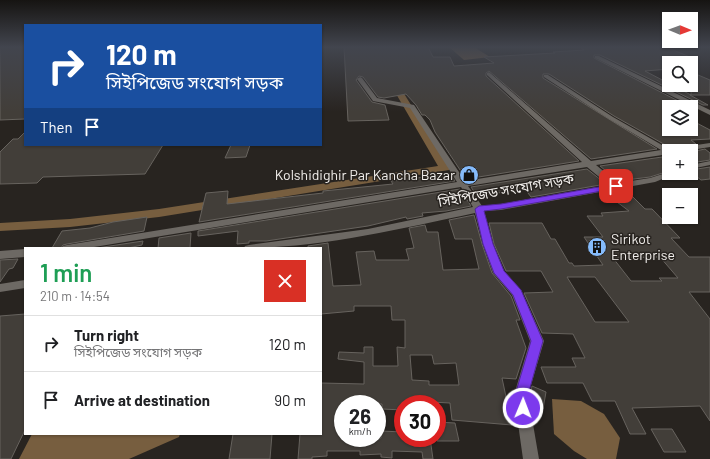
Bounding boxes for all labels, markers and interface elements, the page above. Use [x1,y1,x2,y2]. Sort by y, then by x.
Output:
north arrow [662,12,698,48]
map controls [662,12,698,224]
text: 120 m [106,37,177,71]
icon: right [40,40,92,92]
button: search [662,56,698,92]
text: সিইপিজেড সংযোগ সড়ক [106,71,283,93]
button: layers [662,100,698,136]
icon: arrive [81,116,103,138]
text: Then [40,118,73,136]
button: + [662,144,698,180]
shop icon: Kolshidighir Par Kancha Bazar [458,164,480,186]
place label: Kolshidighir Par Kancha Bazar [275,166,455,183]
street label: সিইপিজেড সংযোগ সড়ক [436,169,576,210]
pin [599,169,633,203]
icon: arrive [605,175,627,197]
button: − [662,188,698,224]
place label: Sirikot Enterprise [611,230,675,263]
building icon: Sirikot Enterprise [586,236,608,258]
text: 1 min [40,258,92,287]
button: close [264,260,306,302]
text: 210 m · 14:54 [40,288,110,304]
text: Turn right [74,326,139,344]
icon: right [40,333,62,355]
text: 120 m [269,335,306,353]
text: সিইপিজেড সংযোগ সড়ক [74,344,202,360]
position arrow [502,387,544,429]
icon: arrive [40,389,62,411]
text: Arrive at destination [74,391,210,409]
text: 90 m [274,391,306,409]
speed limit sign: 30 [394,395,446,447]
text: 26 [349,404,371,428]
text: km/h [349,425,371,437]

